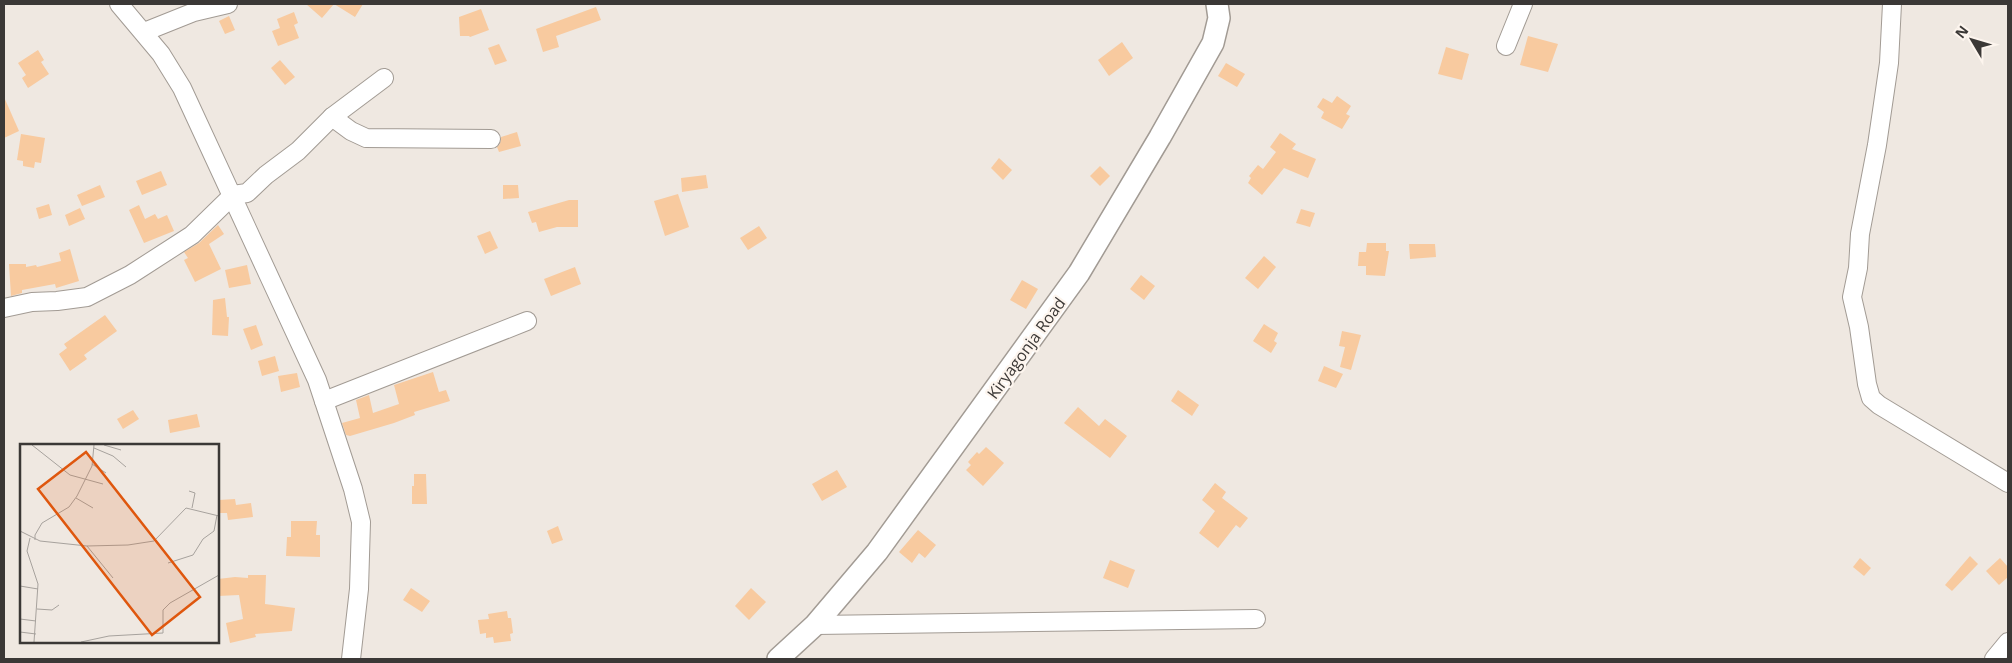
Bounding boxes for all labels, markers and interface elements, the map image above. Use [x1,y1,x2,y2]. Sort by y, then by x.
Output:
north arrow [1947,15,1997,65]
text: N [1950,21,1972,42]
street label: Kiryagonja Road [982,293,1070,403]
inset map [20,444,219,643]

